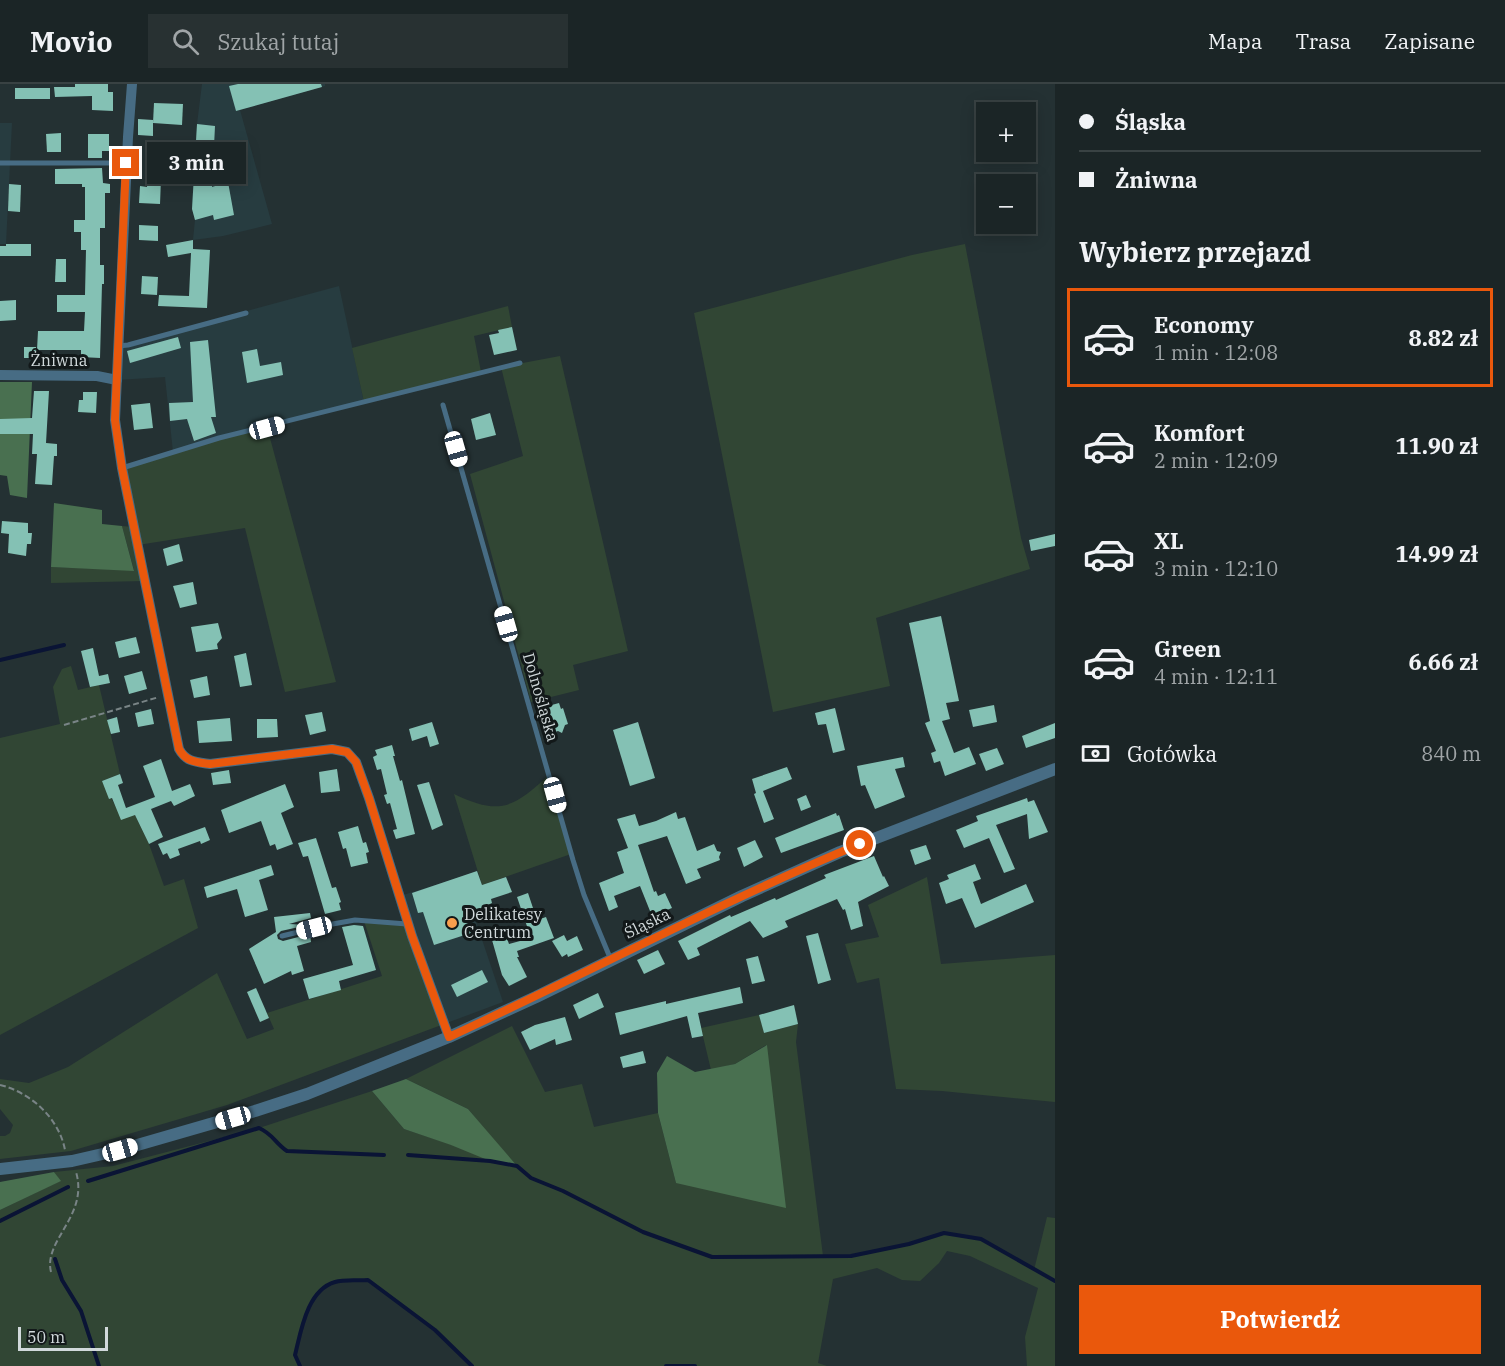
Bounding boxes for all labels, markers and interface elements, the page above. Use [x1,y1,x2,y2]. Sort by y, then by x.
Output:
search box [148,14,568,68]
text: Movio [30,23,112,60]
icon: search [169,25,202,58]
text: Szukaj tutaj [217,27,339,56]
text: Mapa [1208,27,1262,55]
text: Trasa [1295,27,1351,55]
text: Zapisane [1384,27,1475,55]
map controls [976,102,1036,234]
button: + [976,102,1036,162]
text: Śląska [1115,107,1186,136]
callout: 3 min [147,142,246,184]
route end [112,149,139,176]
text: 3 min [169,149,225,176]
text: Żniwna [1115,165,1198,194]
button: − [976,174,1036,234]
text: Wybierz przejazd [1079,234,1311,269]
text: Economy [1154,310,1254,339]
icon: car [1082,311,1136,365]
text: 8.82 zł [1408,323,1478,352]
text: 1 min · 12:08 [1154,339,1278,366]
street label: Żniwna [31,350,88,370]
car [247,415,287,441]
text: Komfort [1154,418,1244,447]
icon: car [1082,419,1136,473]
car [442,429,470,469]
text: 11.90 zł [1395,431,1478,460]
text: 2 min · 12:09 [1154,447,1278,474]
text: XL [1154,526,1184,555]
icon: car [1082,527,1136,581]
text: 14.99 zł [1395,539,1478,568]
text: 3 min · 12:10 [1154,555,1278,582]
car [492,604,520,644]
text: Green [1154,634,1221,663]
icon: car [1082,635,1136,689]
text: 6.66 zł [1408,647,1478,676]
street label: Dolnośląska [519,650,563,744]
text: 4 min · 12:11 [1154,663,1278,690]
icon: cash [1079,737,1112,770]
text: Gotówka [1127,739,1217,768]
text: 840 m [1421,740,1481,767]
car [542,775,568,815]
route start [846,830,873,857]
street label: Śląska [620,902,674,943]
place label: Delikatesy Centrum [464,904,543,942]
car [294,915,334,941]
marker: Delikatesy Centrum [445,916,459,930]
car [213,1104,253,1132]
car [100,1136,140,1164]
button: Potwierdź [1079,1285,1481,1354]
scale bar [18,1324,108,1352]
text: 50 m [27,1327,65,1347]

